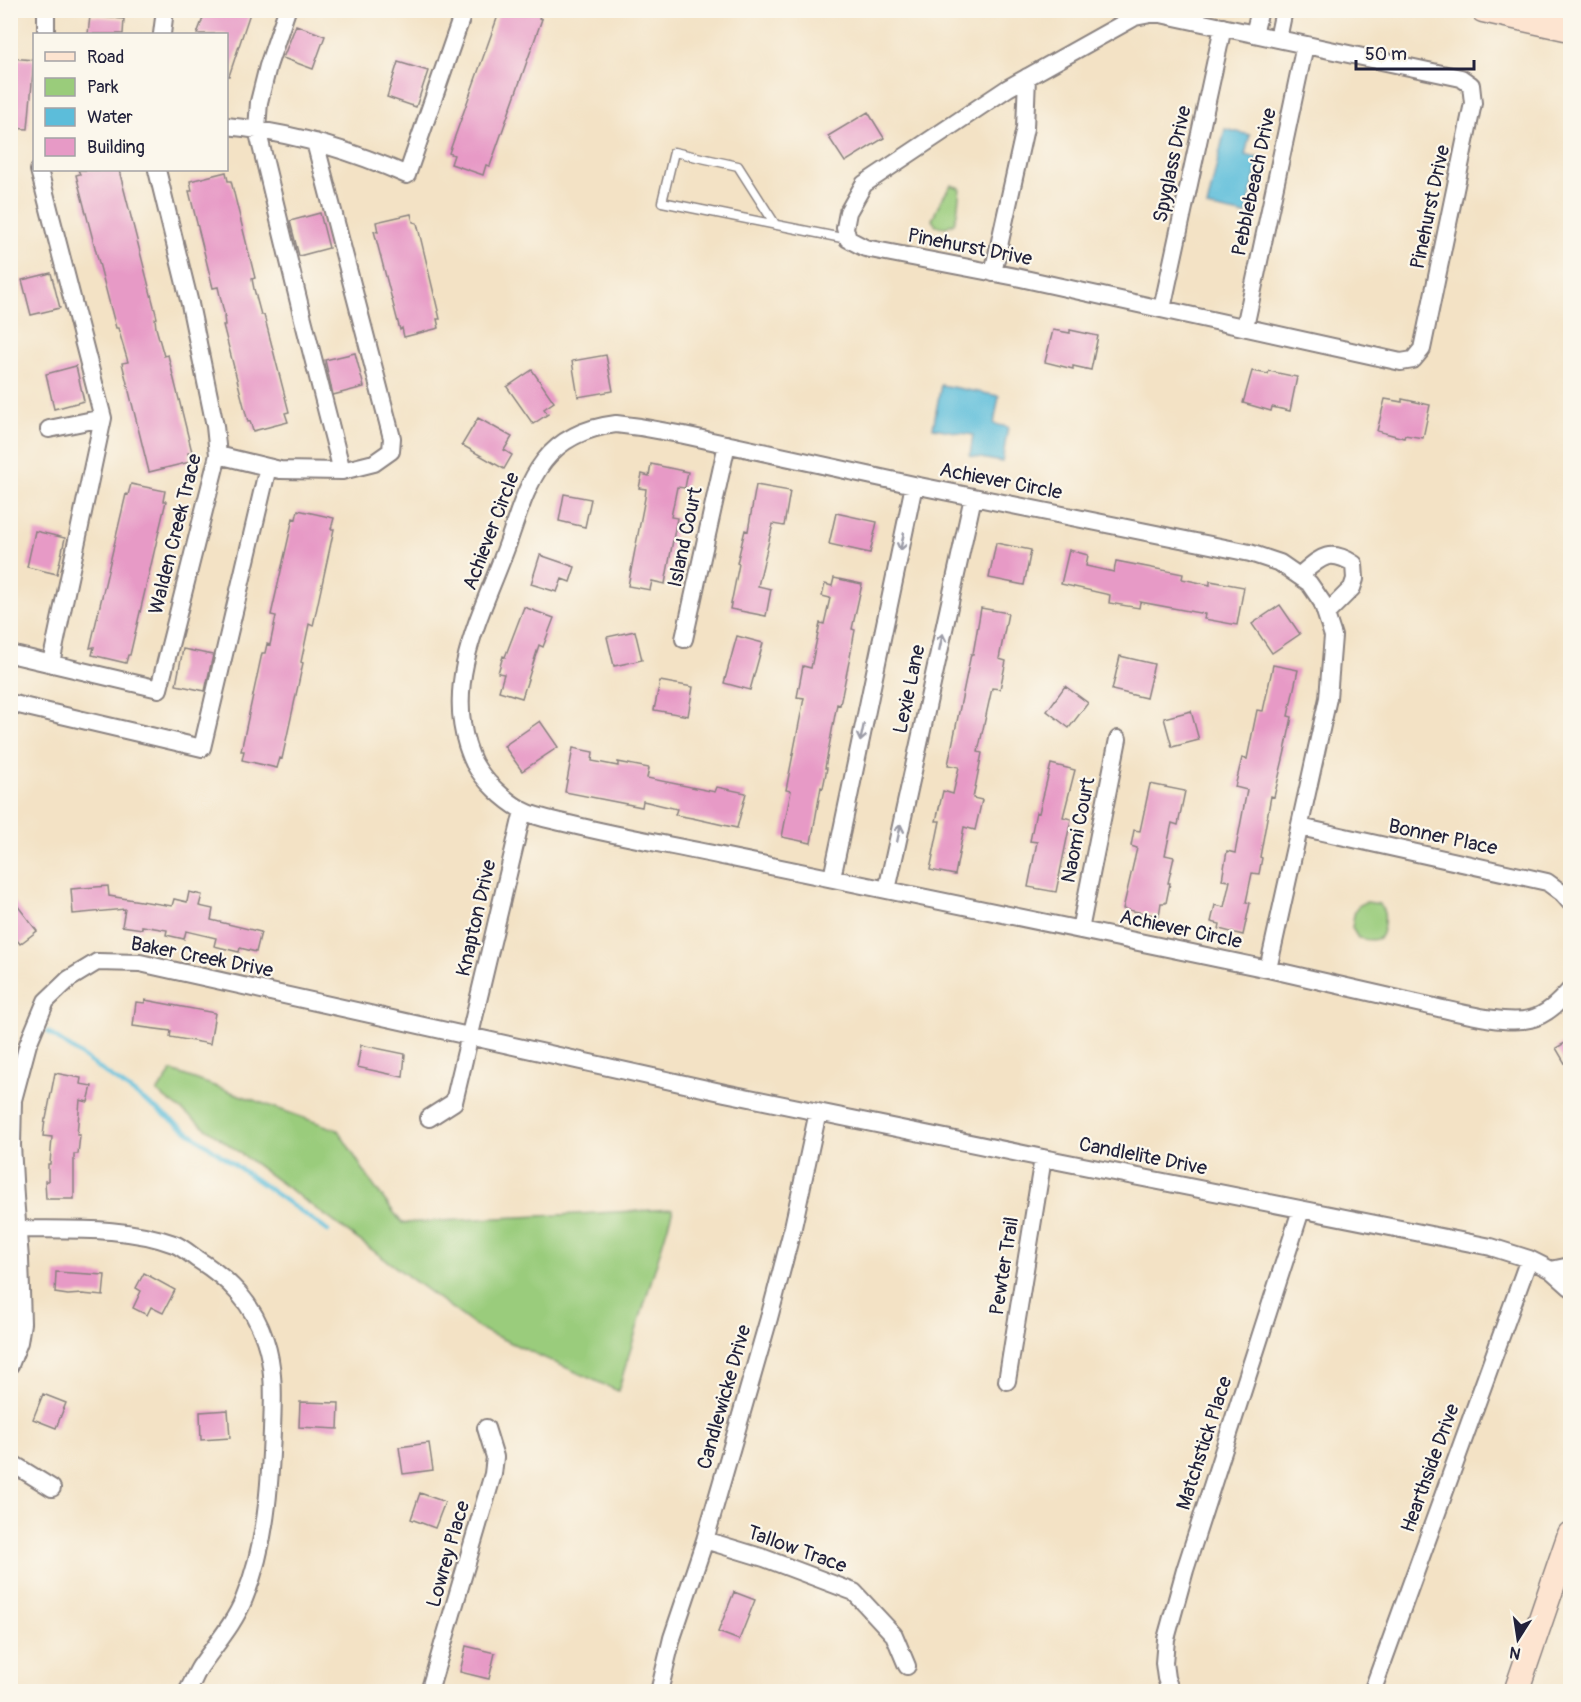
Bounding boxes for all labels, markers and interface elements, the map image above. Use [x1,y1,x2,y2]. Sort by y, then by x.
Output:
legend [33,33,228,171]
scale bar [1356,33,1474,71]
text: 50 m [1365,43,1407,66]
text: Road [87,46,124,69]
text: Park [87,76,119,99]
street label: Spyglass Drive [1147,103,1197,225]
text: Water [87,106,133,129]
street label: Pebblebeach Drive [1226,106,1282,258]
text: Building [87,136,145,159]
street label: Pinehurst Drive [1405,143,1455,271]
street label: Pinehurst Drive [906,223,1034,271]
street label: Walden Creek Trace [143,451,207,617]
street label: Achiever Circle [938,457,1065,505]
street label: Achiever Circle [457,468,525,594]
street label: Island Court [662,484,708,589]
one-way arrow [896,532,907,551]
one-way arrow [935,633,947,652]
street label: Lexie Lane [887,642,931,736]
one-way arrow [856,723,867,742]
street label: Naomi Court [1056,774,1101,885]
street label: Bonner Place [1386,813,1500,861]
one-way arrow [894,823,905,843]
street label: Knapton Drive [450,857,502,979]
street label: Achiever Circle [1118,904,1245,954]
street label: Baker Creek Drive [129,931,275,983]
street label: Candlelite Drive [1077,1131,1209,1181]
street label: Pewter Trail [984,1215,1024,1317]
street label: Candlewicke Drive [691,1322,757,1472]
street label: Matchstick Place [1171,1373,1237,1513]
street label: Hearthside Drive [1395,1400,1465,1536]
street label: Lowrey Place [421,1498,475,1610]
street label: Tallow Trace [744,1519,850,1579]
north arrow [1488,1609,1548,1669]
text: N [1508,1642,1522,1664]

